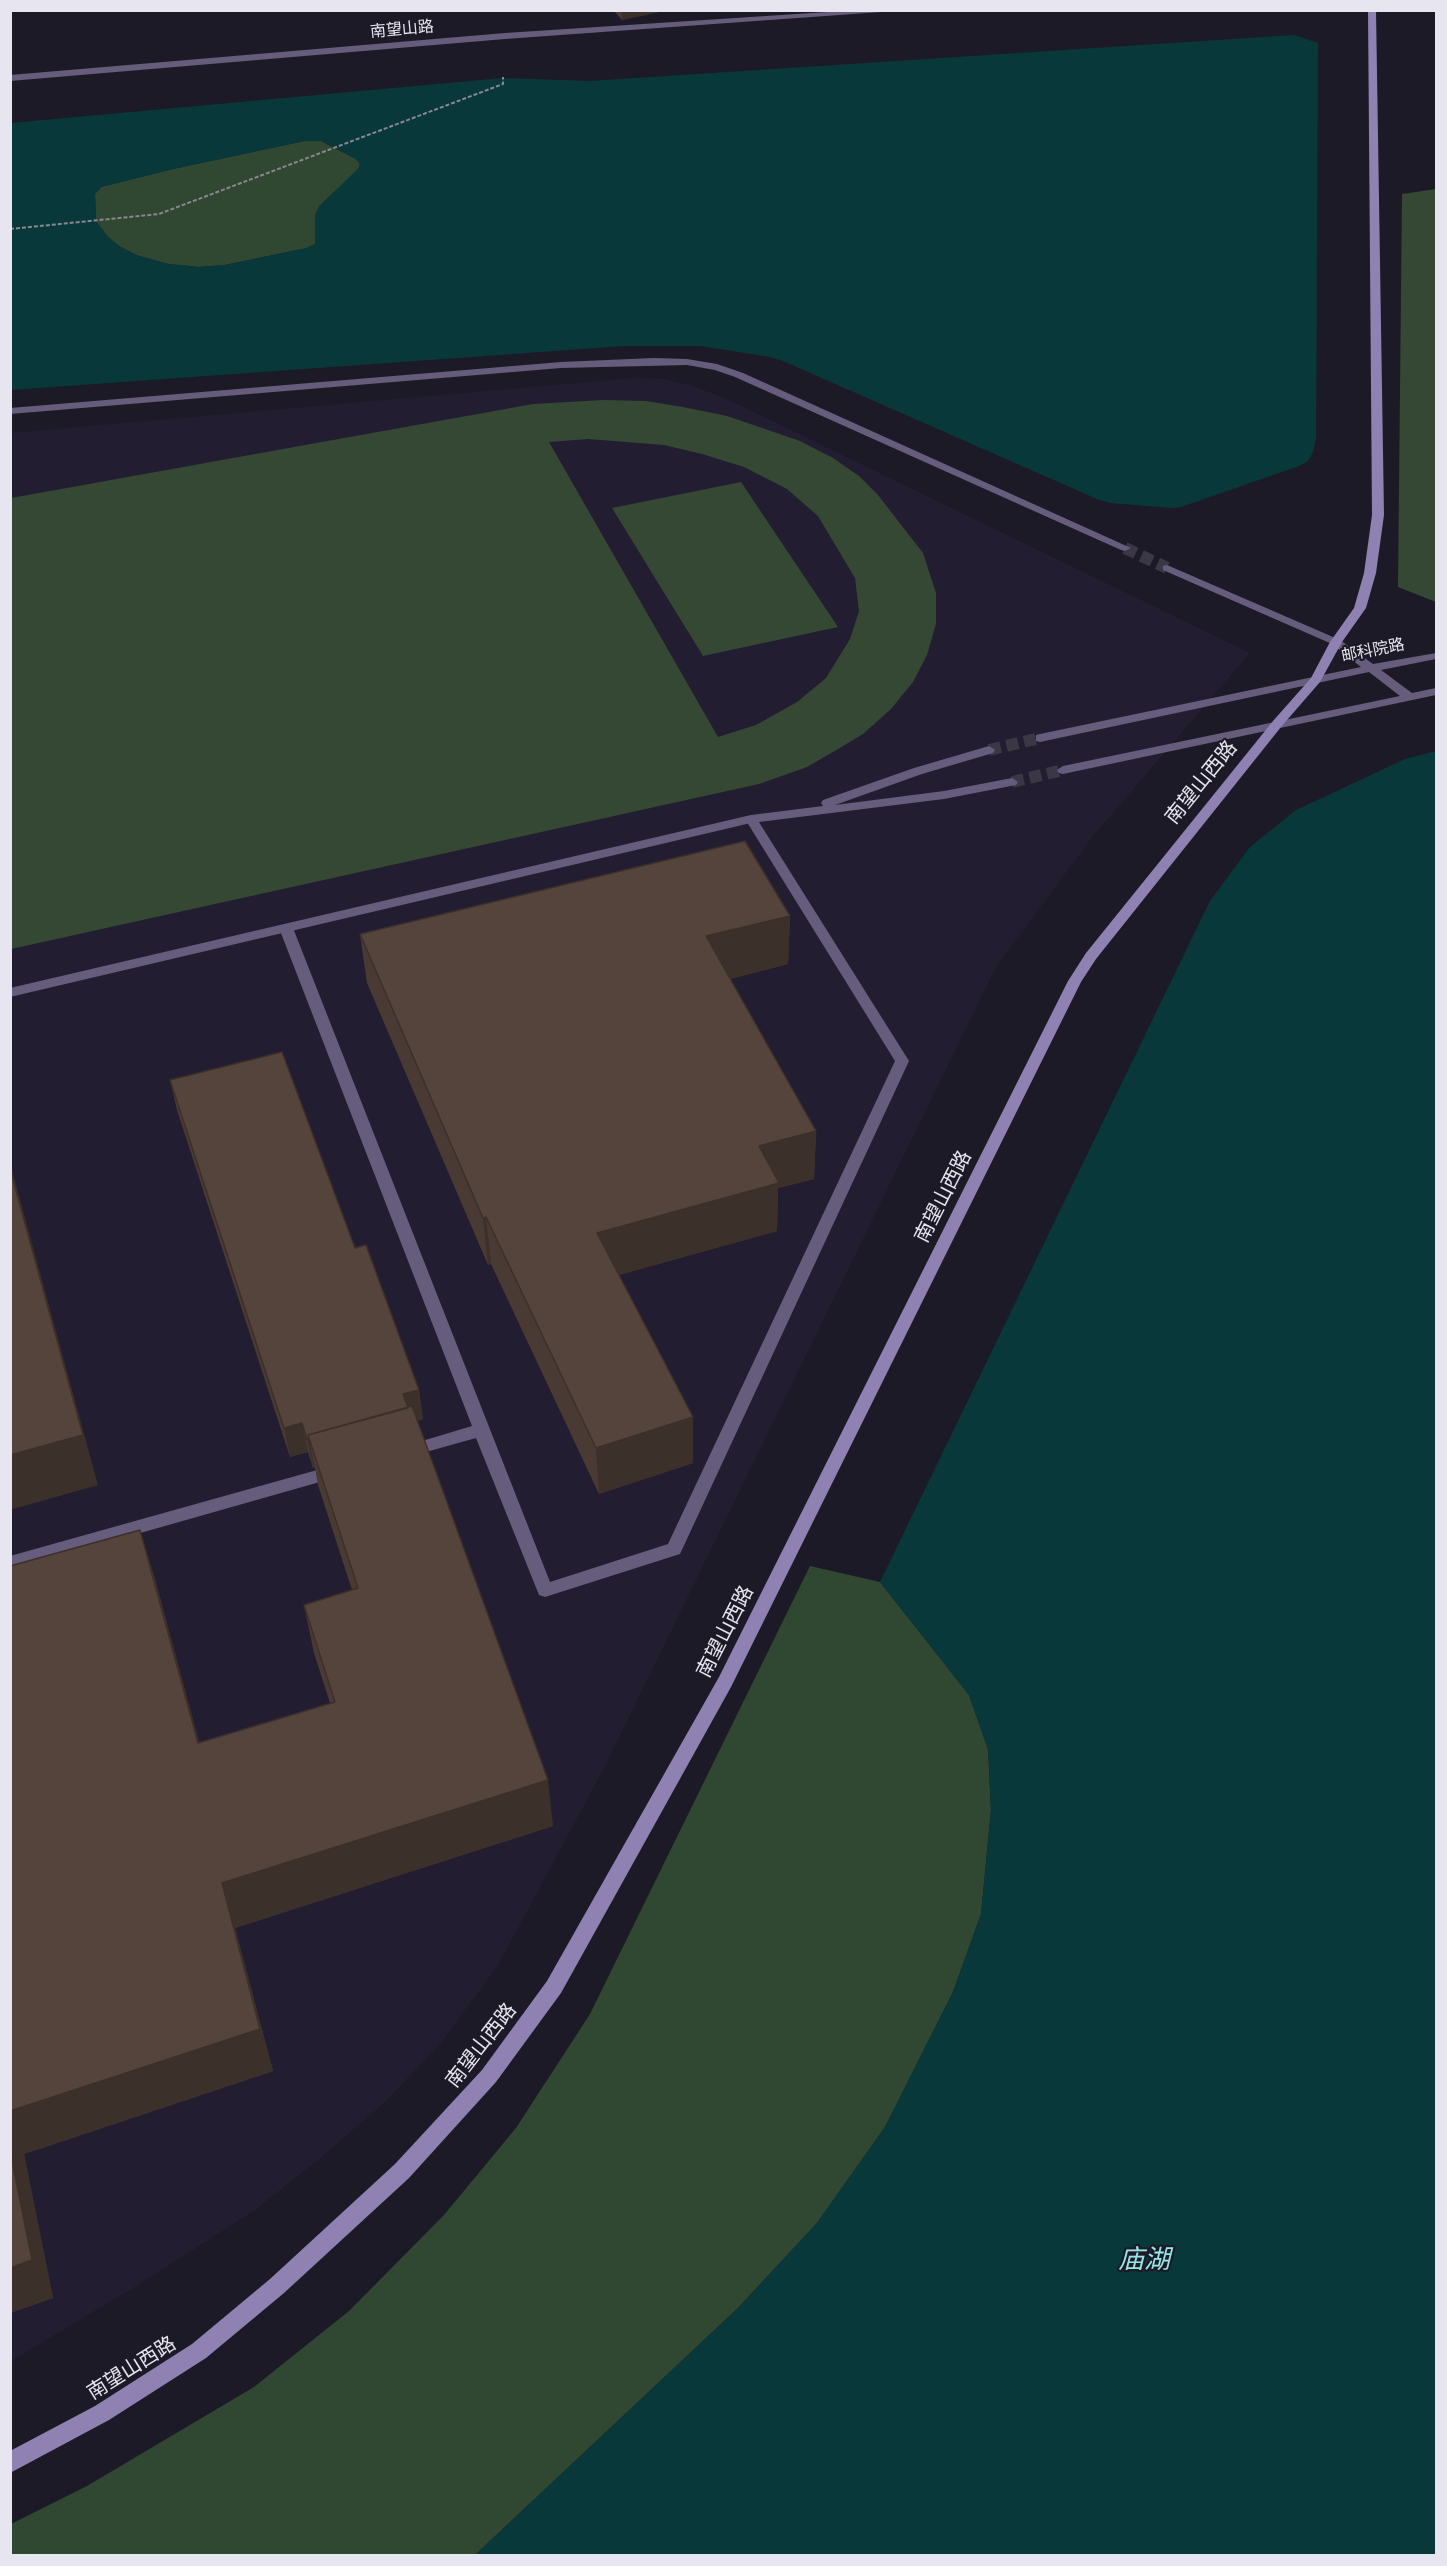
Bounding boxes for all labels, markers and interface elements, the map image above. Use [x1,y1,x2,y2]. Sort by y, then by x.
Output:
street label: 南望山路 [369,18,435,42]
street label: 邮科院路 [1340,635,1406,667]
street label: 南望山西路 [1161,737,1243,829]
street label: 南望山西路 [911,1147,977,1247]
street label: 南望山西路 [693,1582,759,1682]
street label: 南望山西路 [442,1999,522,2093]
water label: 庙湖 [1118,2245,1170,2277]
street label: 南望山西路 [83,2332,181,2406]

